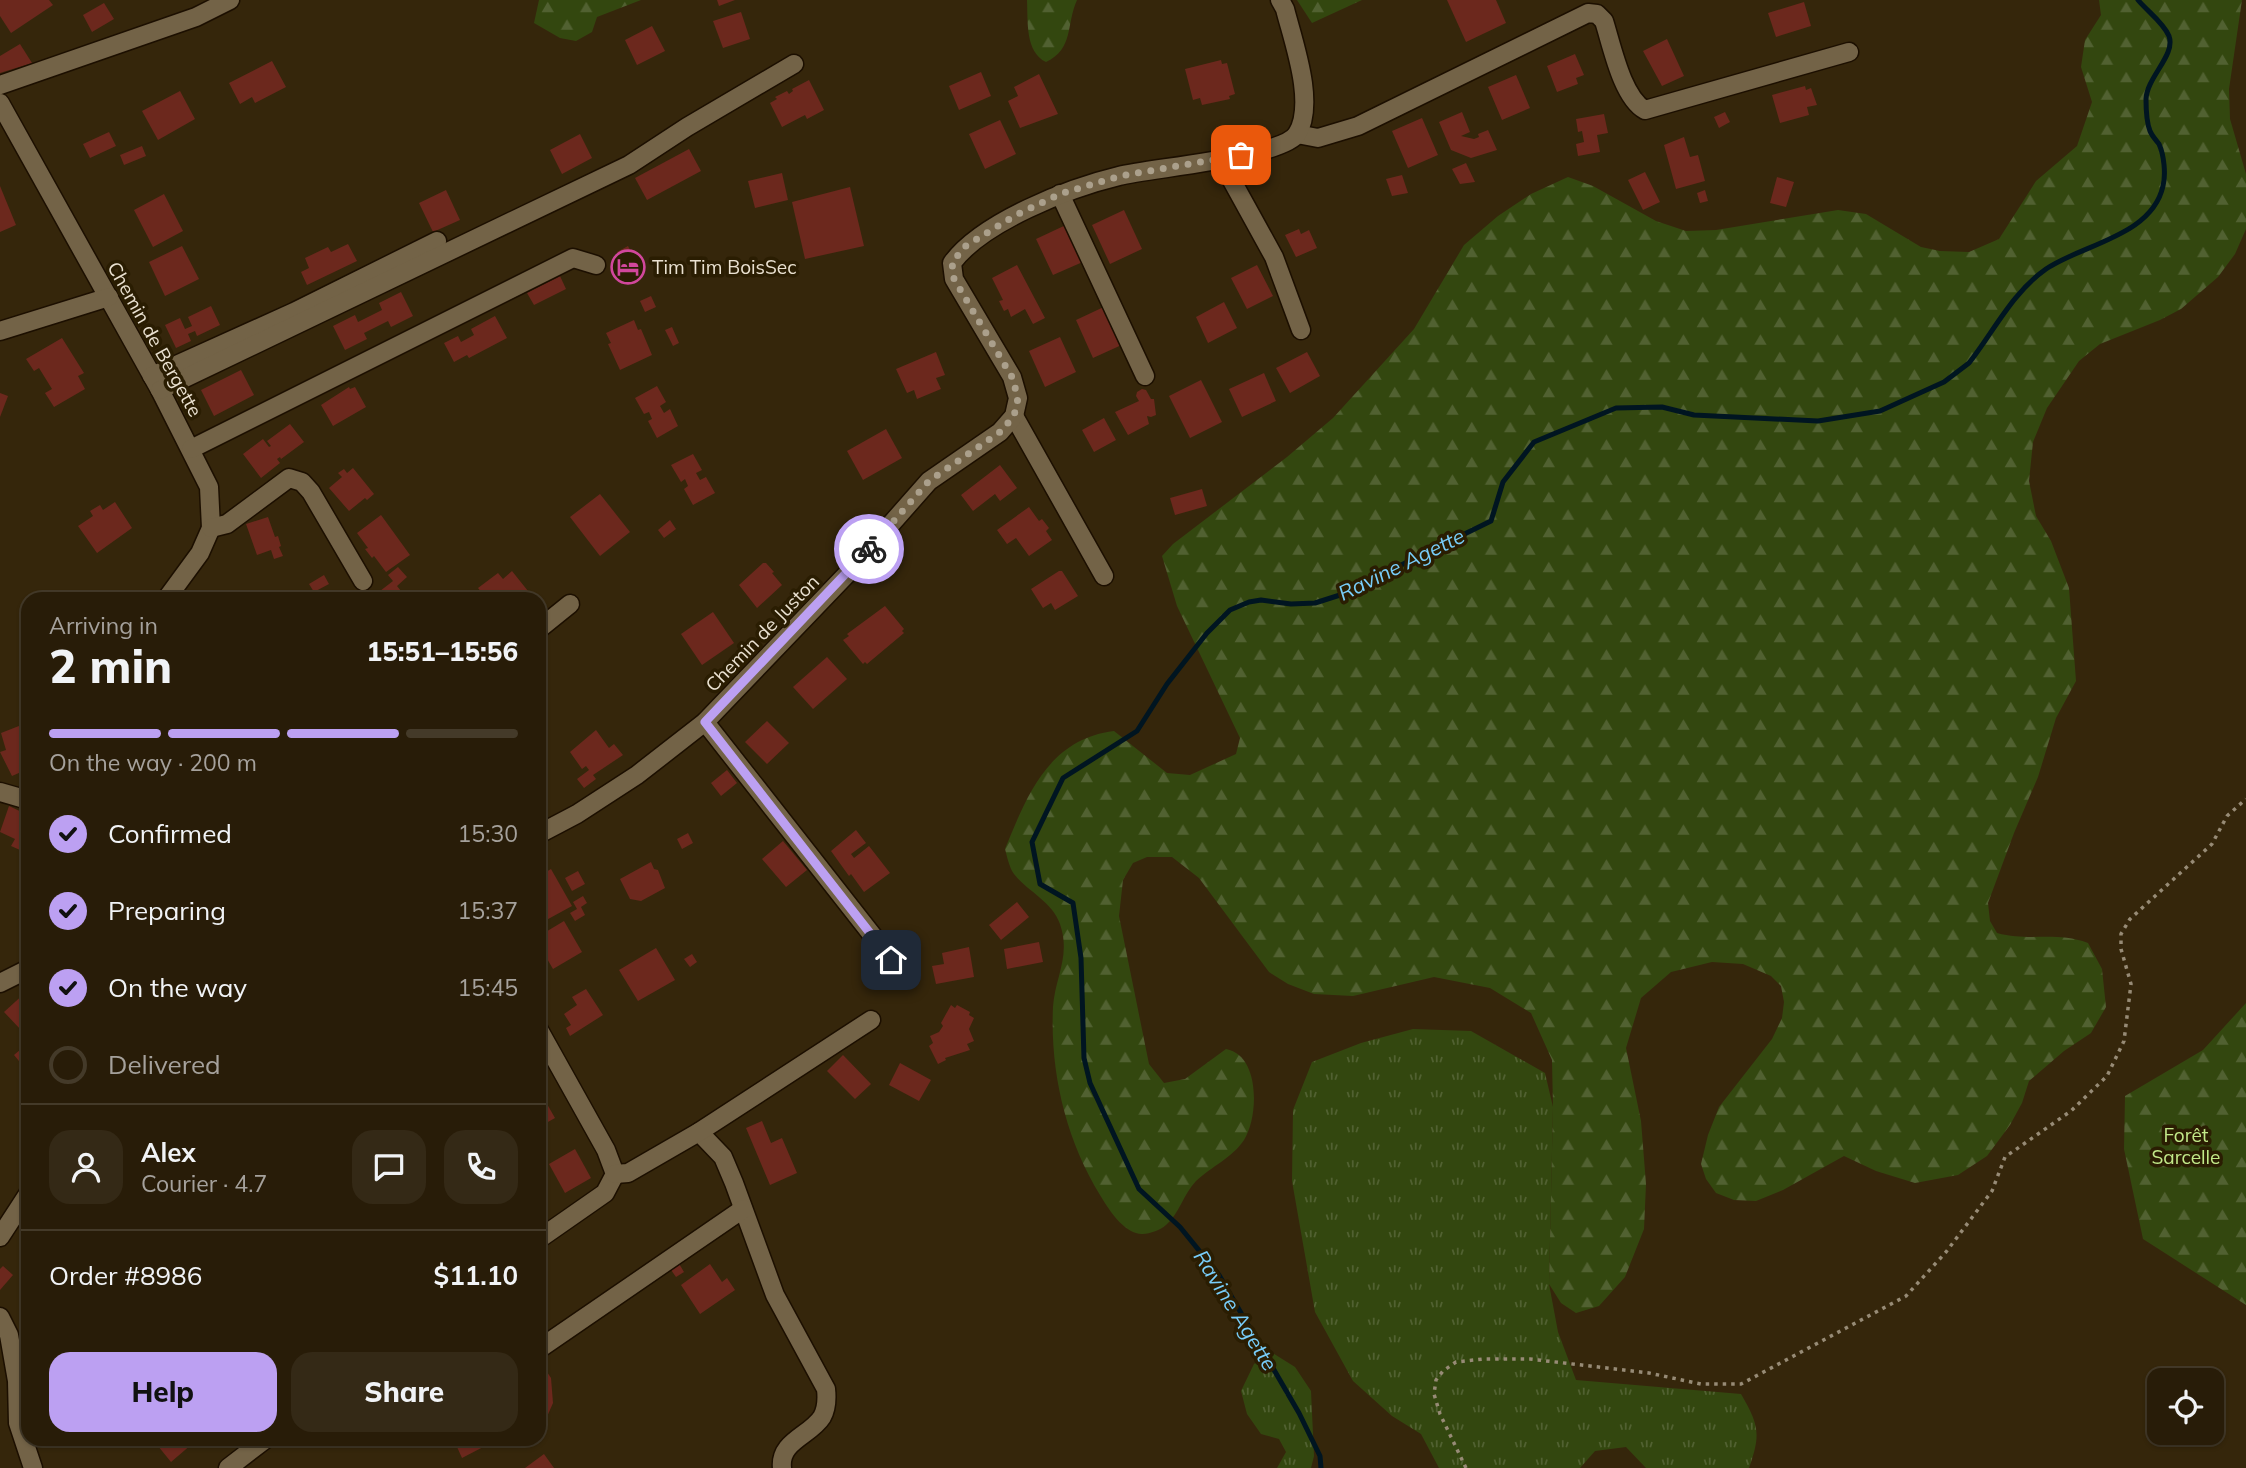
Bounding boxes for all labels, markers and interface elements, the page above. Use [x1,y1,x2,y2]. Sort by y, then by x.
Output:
pin [1211,125,1271,185]
icon: bag [1222,136,1260,174]
hotel icon: Tim Tim BoisSec [609,248,647,286]
place label: Tim Tim BoisSec [652,255,797,279]
street label: Chemin de Bergette [102,257,208,421]
courier [834,514,904,584]
water label: Ravine Agette [1334,522,1468,606]
icon: bike [850,530,888,568]
street label: Chemin de Juston [700,569,824,697]
text: Arriving in [49,611,158,640]
text: 15:51–15:56 [367,635,518,668]
text: 2 min [49,637,172,695]
text: On the way · 200 m [49,748,257,777]
icon: check [49,815,87,853]
text: Confirmed [108,817,232,850]
text: 15:30 [458,819,518,848]
icon: check [49,892,87,930]
text: Preparing [108,894,226,927]
text: 15:37 [458,896,518,925]
pin [861,930,921,990]
icon: home [872,941,910,979]
icon: check [49,969,87,1007]
text: On the way [108,971,247,1004]
text: 15:45 [458,973,518,1002]
text: Delivered [108,1048,221,1081]
park label: Forêt Sarcelle [2152,1123,2220,1169]
button: person [49,1130,123,1204]
button: chat [352,1130,426,1204]
button: phone [444,1130,518,1204]
text: Alex [141,1136,196,1169]
text: Courier · 4.7 [141,1169,267,1198]
water label: Ravine Agette [1189,1245,1283,1375]
text: Order #8986 [49,1259,202,1292]
text: $11.10 [434,1259,518,1292]
button: Help [49,1352,277,1432]
button: Share [291,1352,518,1432]
map controls [2147,1368,2224,1445]
button: locate [2147,1368,2224,1445]

